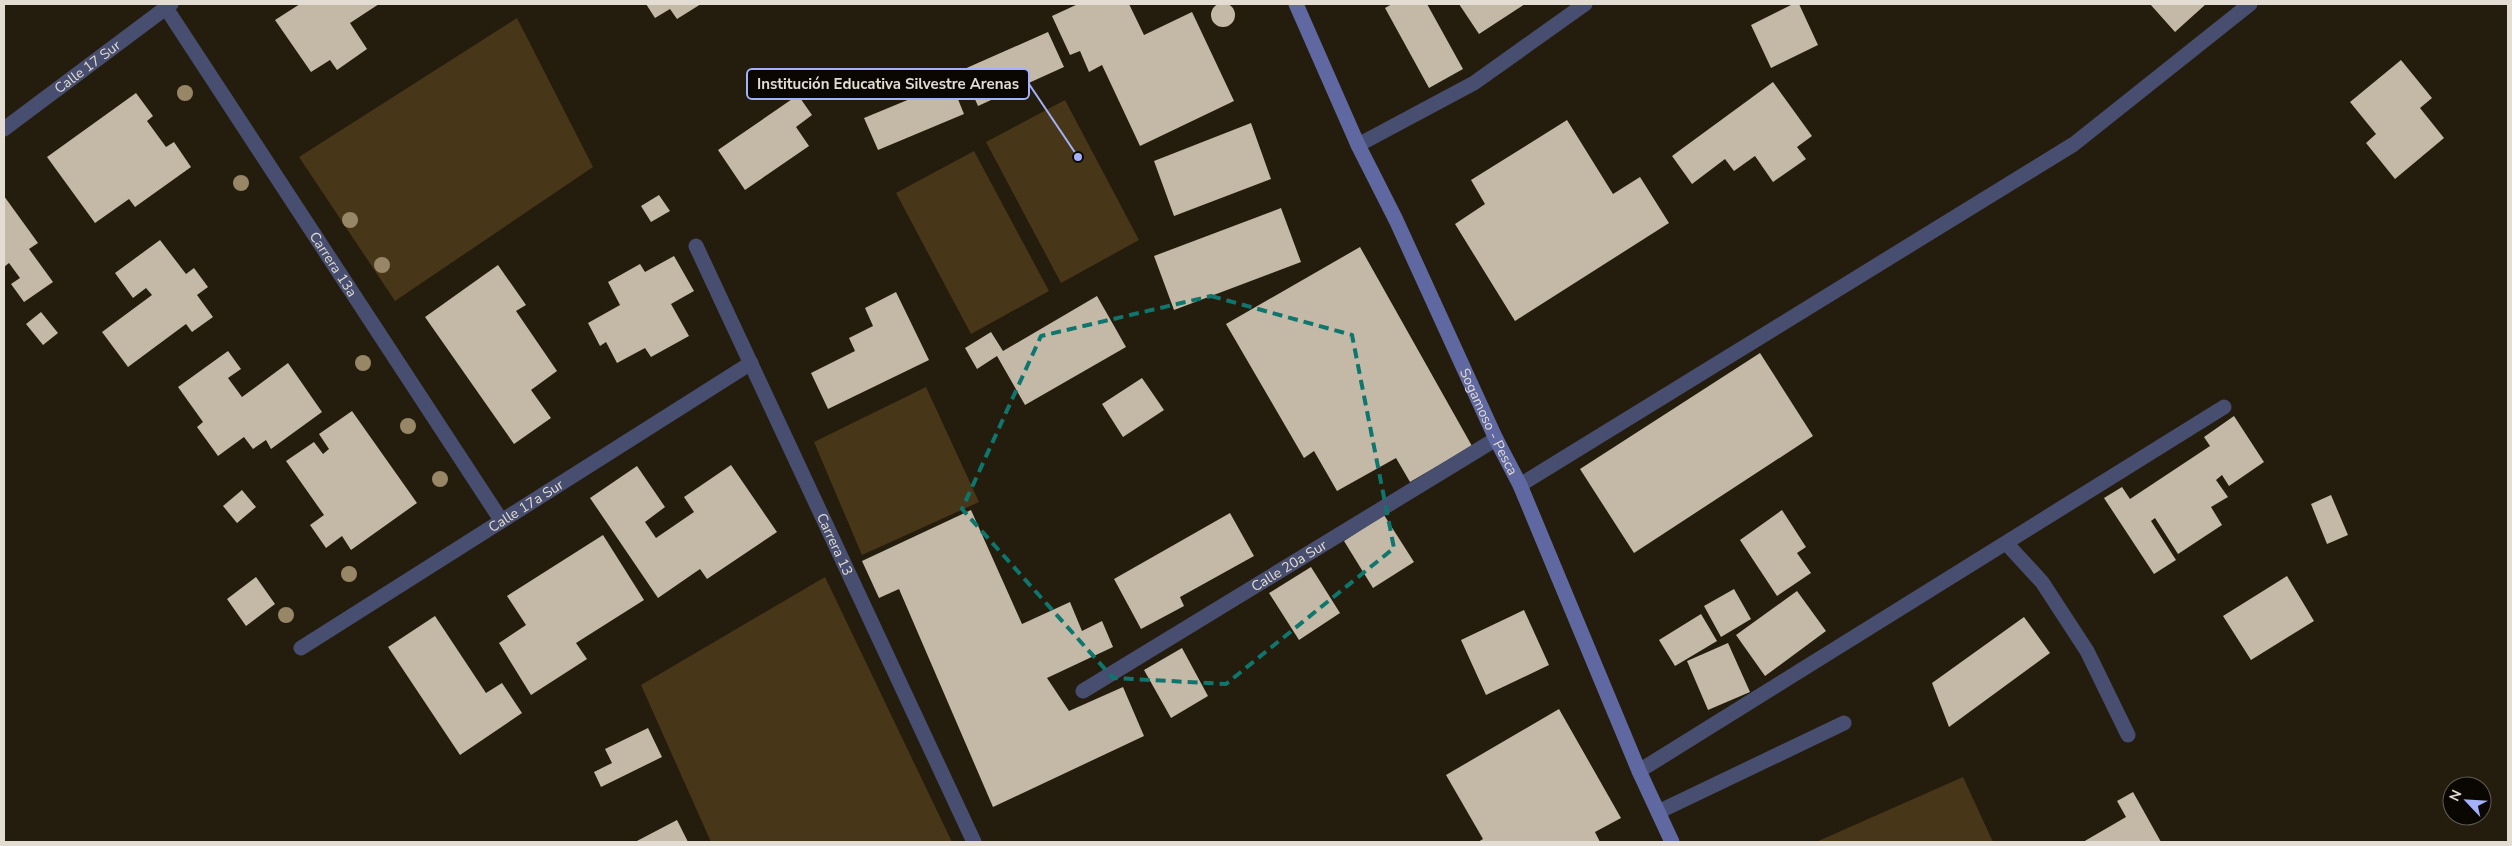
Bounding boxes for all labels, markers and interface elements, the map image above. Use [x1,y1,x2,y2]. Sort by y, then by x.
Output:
street label: Calle 17 Sur [51,36,124,98]
callout: Institución Educativa Silvestre Arenas [747,69,1029,99]
text: Institución Educativa Silvestre Arenas [757,74,1019,94]
street label: Carrera 13a [305,228,361,301]
street label: Sogamoso - Pesca [1455,365,1522,478]
street label: Calle 17a Sur [485,475,567,537]
street label: Carrera 13 [812,510,857,579]
street label: Calle 20a Sur [1248,536,1330,596]
north arrow [2442,776,2492,826]
text: N [2445,787,2466,804]

